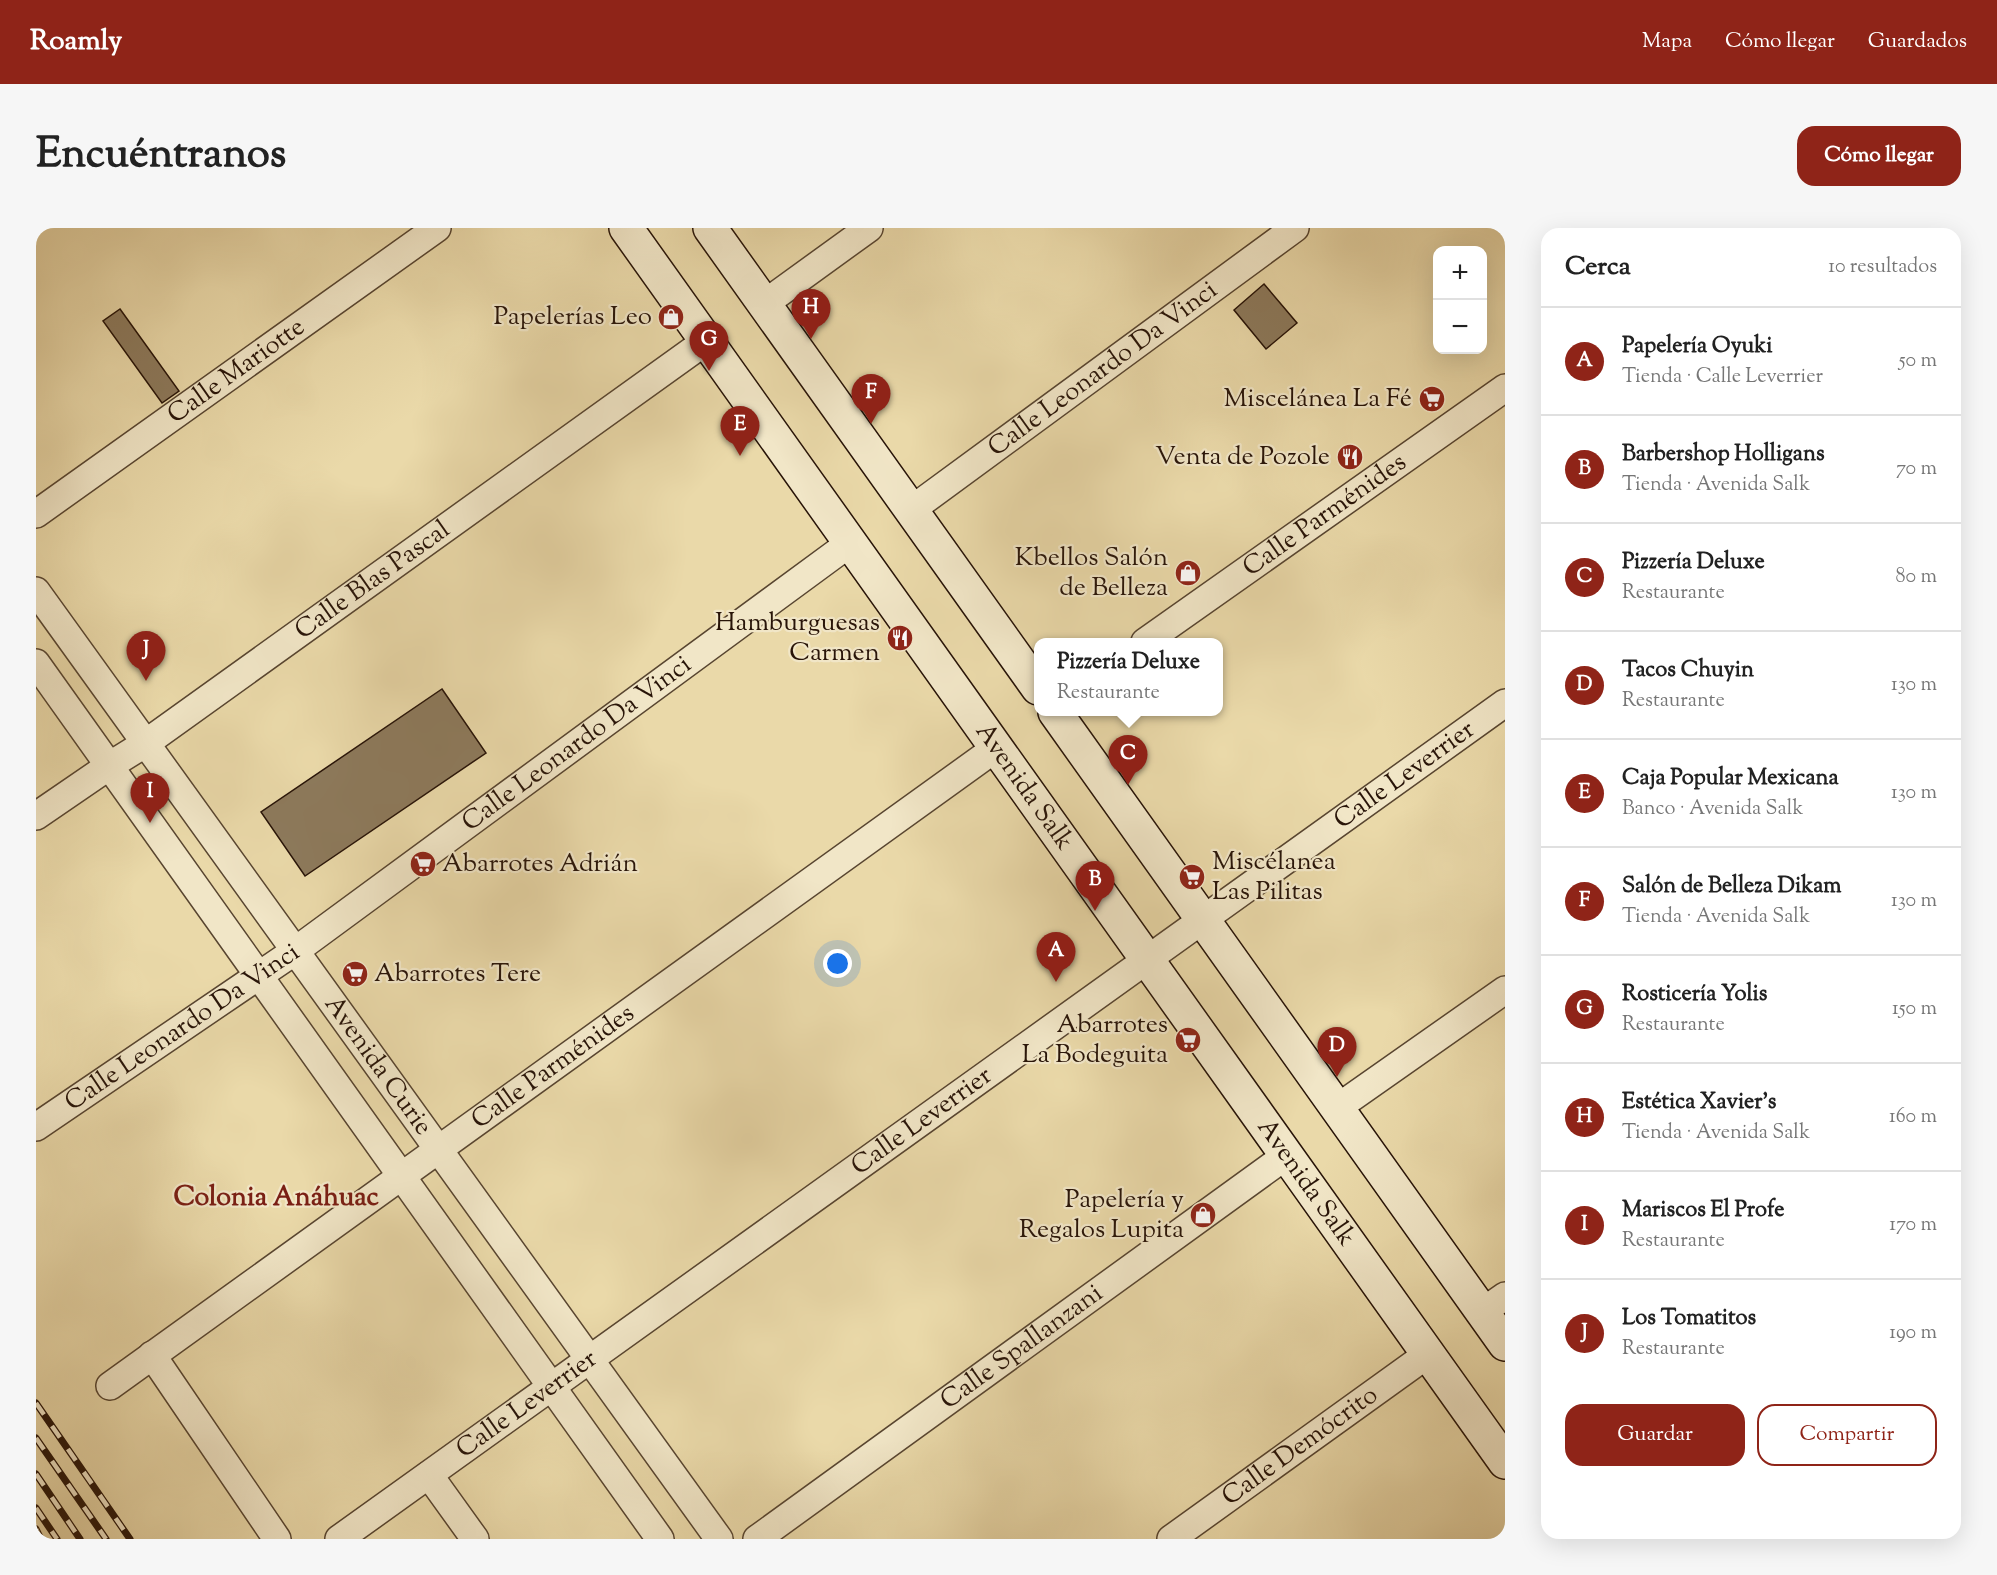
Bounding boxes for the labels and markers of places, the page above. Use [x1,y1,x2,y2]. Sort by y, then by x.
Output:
pin: H [792,290,830,339]
place label: Papelerías Leo [494,299,652,336]
shop icon: Papelerías Leo [656,302,686,332]
pin: G [690,322,728,371]
pin: F [852,374,890,424]
place label: Miscelánea La Fé [1223,381,1412,418]
supermarket icon: Miscelánea La Fé [1417,384,1447,414]
pin: E [720,406,760,456]
place label: Venta de Pozole [1155,439,1330,476]
restaurant icon: Venta de Pozole [1335,442,1365,472]
place label: Kbellos Salón de Belleza [1015,540,1168,607]
shop icon: Kbellos Salón de Belleza [1173,558,1203,588]
place label: Hamburguesas Carmen [715,605,880,672]
restaurant icon: Hamburguesas Carmen [885,623,915,653]
pin: J [126,632,166,681]
pin: C [1108,736,1148,785]
pin: I [130,774,170,823]
place label: Miscélanea Las Pilitas [1212,844,1336,911]
place label: Abarrotes Adrián [442,846,638,883]
supermarket icon: Abarrotes Adrián [408,849,438,879]
pin: B [1076,862,1114,911]
supermarket icon: Miscélanea Las Pilitas [1177,862,1207,892]
pin: A [1036,932,1076,982]
place label: Abarrotes Tere [374,956,541,993]
supermarket icon: Abarrotes Tere [340,959,370,989]
place label: Abarrotes La Bodeguita [1022,1007,1168,1074]
supermarket icon: Abarrotes La Bodeguita [1173,1025,1203,1055]
pin: D [1318,1028,1356,1077]
place label: Papelería y Regalos Lupita [1019,1182,1184,1249]
shop icon: Papelería y Regalos Lupita [1188,1200,1218,1230]

